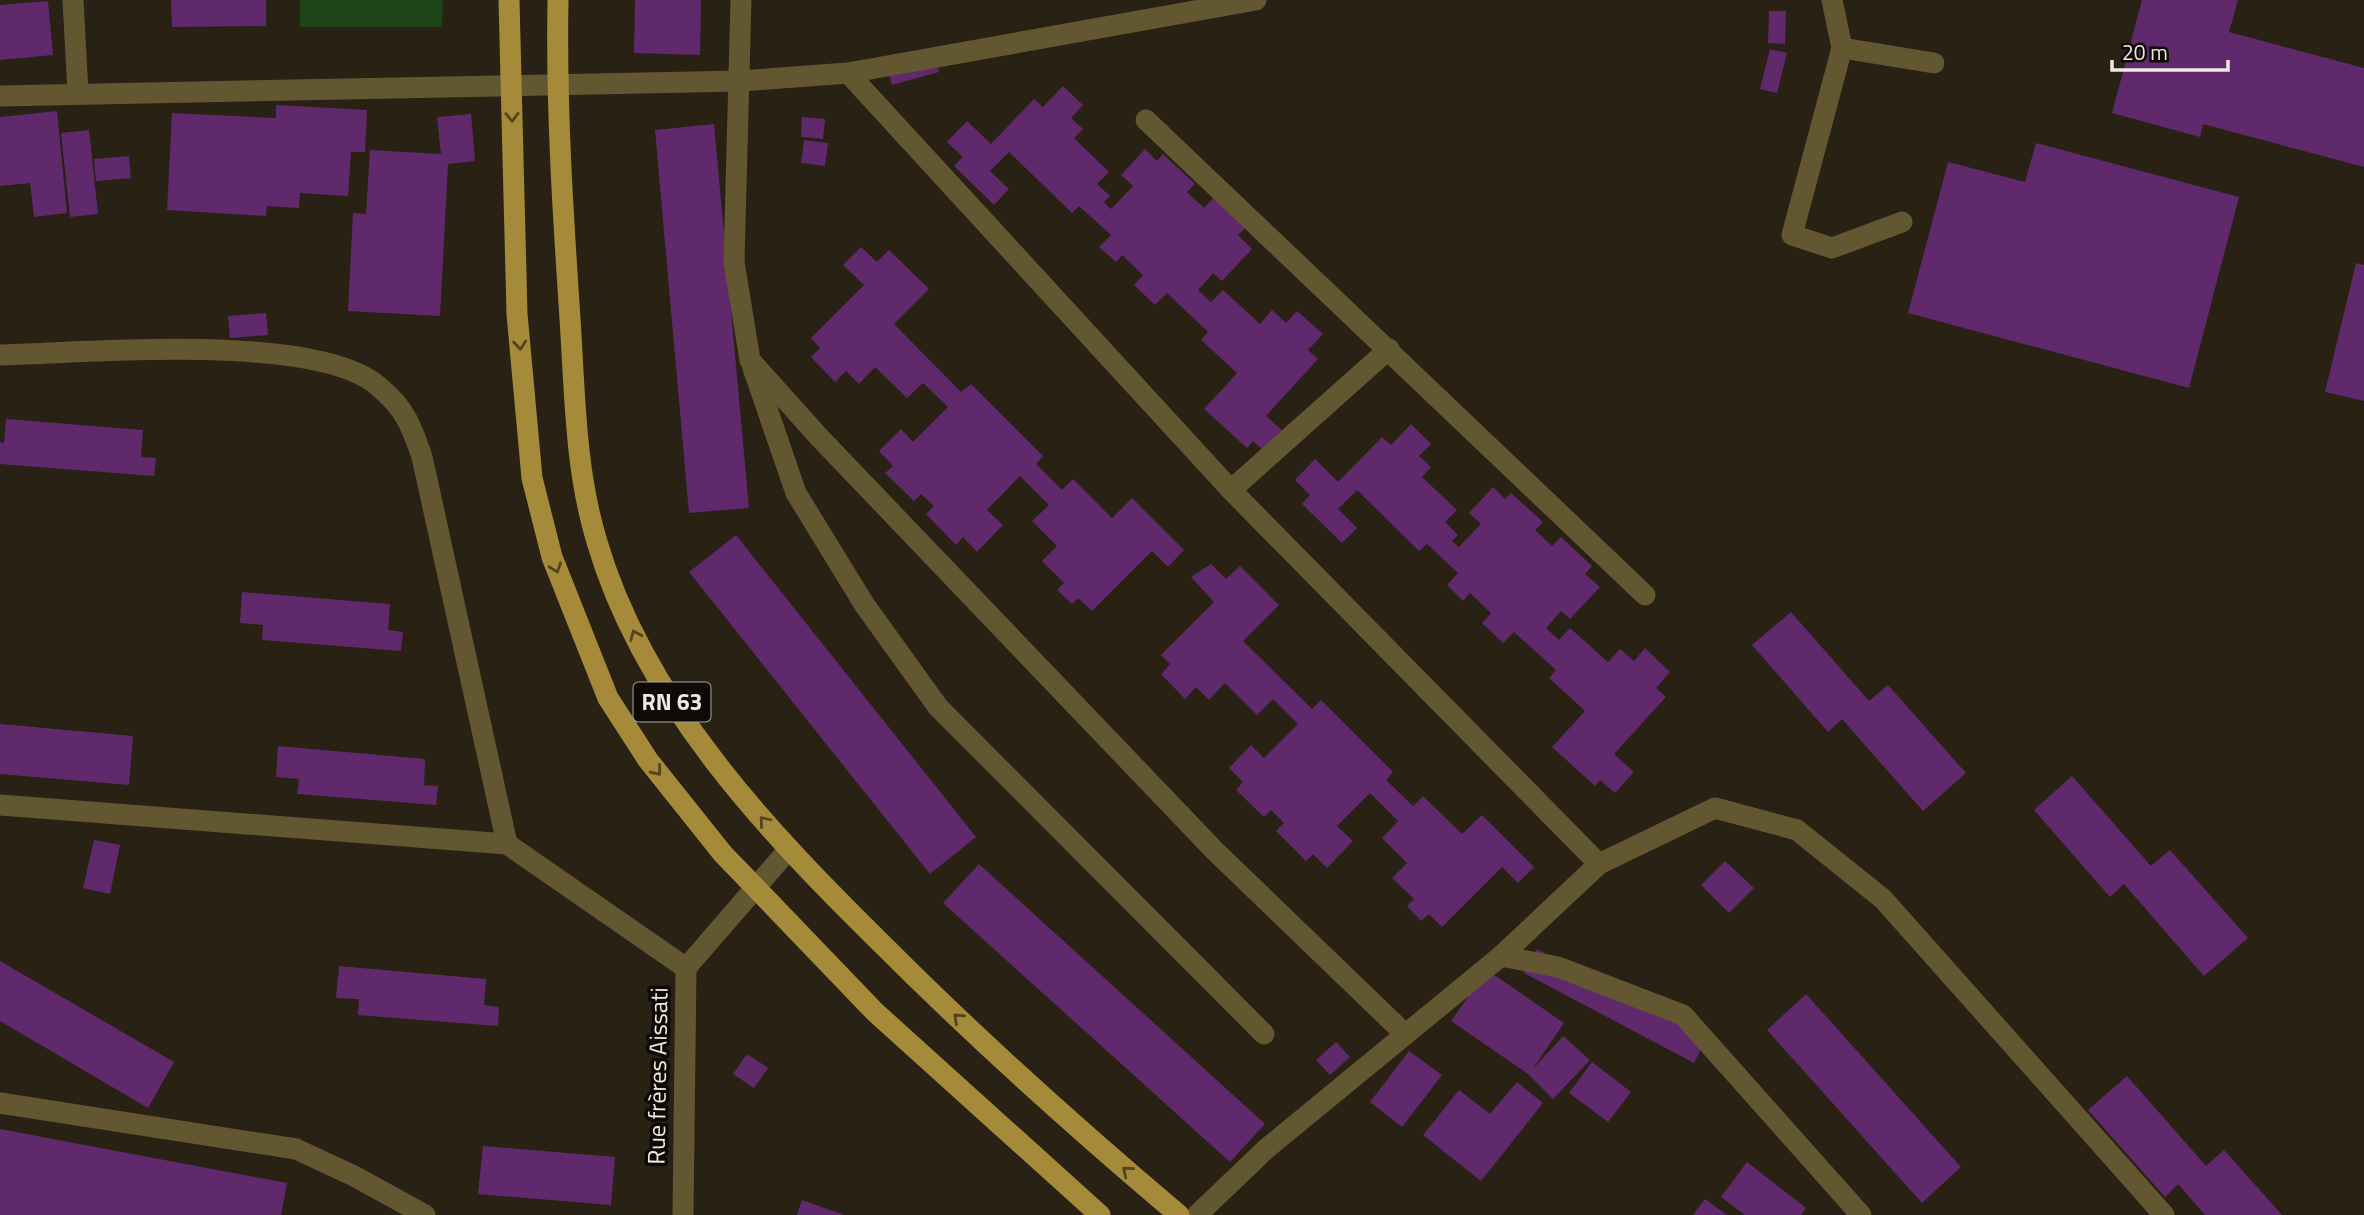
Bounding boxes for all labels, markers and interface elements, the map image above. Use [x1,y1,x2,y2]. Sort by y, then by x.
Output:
scale bar [2112,28,2228,72]
text: 20 m [2122,36,2168,68]
one-way arrow [504,112,520,123]
one-way arrow [512,339,527,350]
one-way arrow [548,562,562,574]
one-way arrow [629,630,643,642]
road number: RN 63 [634,682,710,722]
one-way arrow [648,763,661,775]
one-way arrow [760,817,773,829]
street label: Rue frères Aissati [637,987,677,1165]
one-way arrow [953,1014,966,1027]
one-way arrow [1122,1167,1135,1179]

